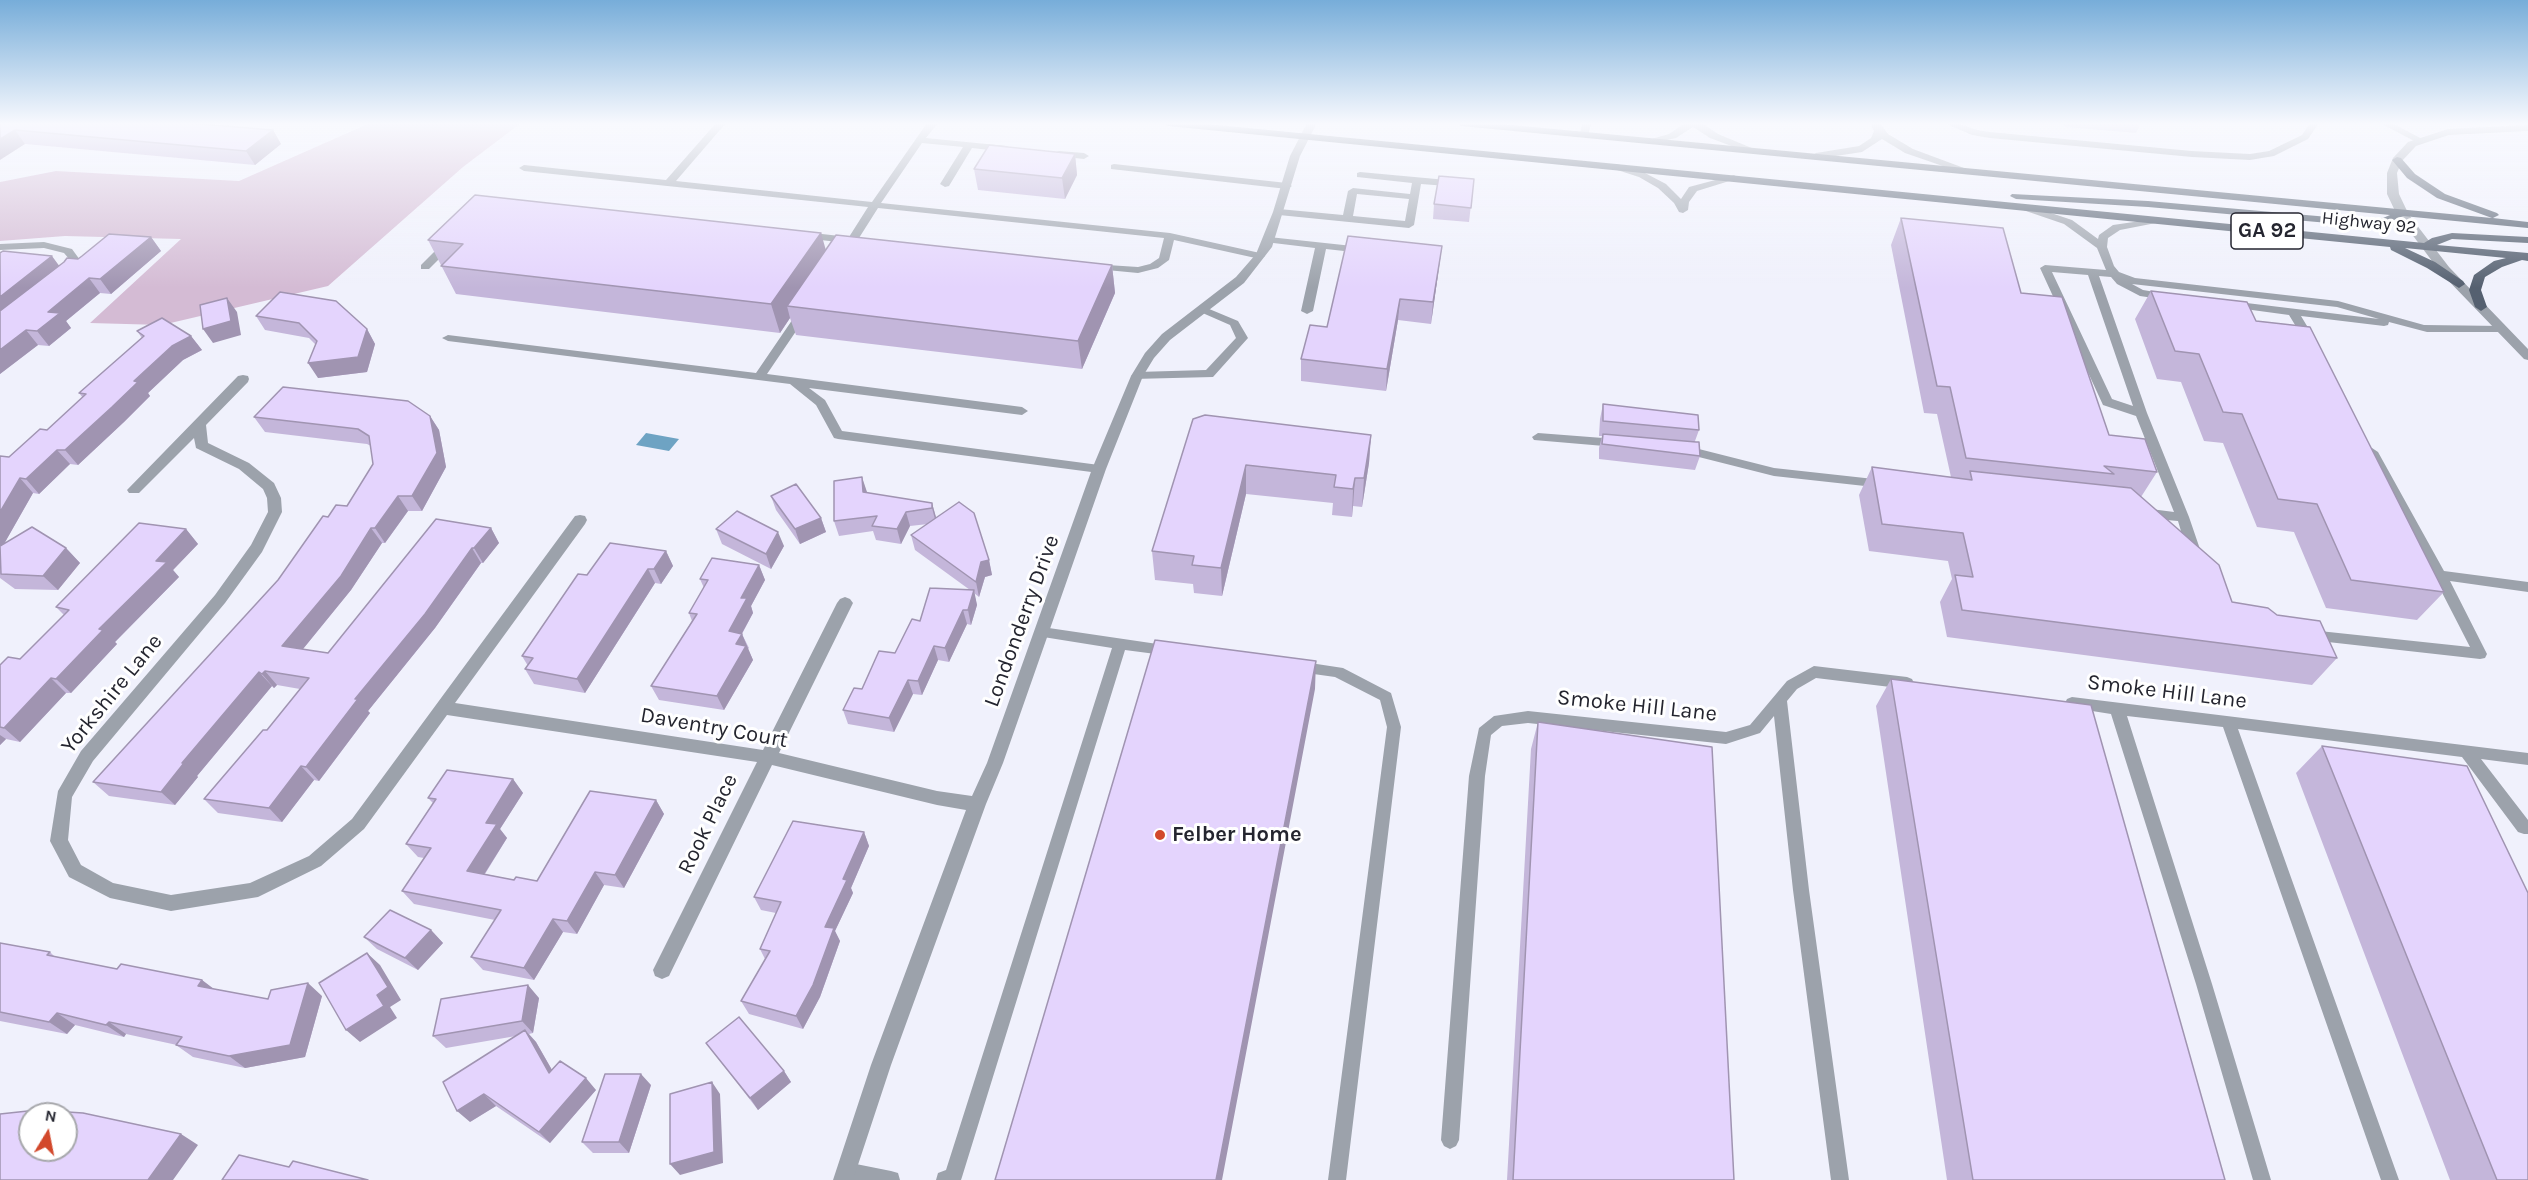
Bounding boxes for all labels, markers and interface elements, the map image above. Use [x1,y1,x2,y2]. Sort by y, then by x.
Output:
street label: Highway 92 [2321,207,2417,239]
road number: GA 92 [2231,213,2303,249]
street label: Londonderry Drive [979,531,1065,711]
street label: Yorkshire Lane [56,629,168,759]
street label: Smoke Hill Lane [2086,669,2248,715]
street label: Smoke Hill Lane [1556,684,1718,728]
street label: Daventry Court [638,702,790,754]
street label: Rook Place [672,770,744,878]
place label: Felber Home [1172,822,1302,848]
marker: Felber Home [1153,828,1167,842]
north arrow [18,1102,78,1162]
text: N [44,1105,58,1126]

